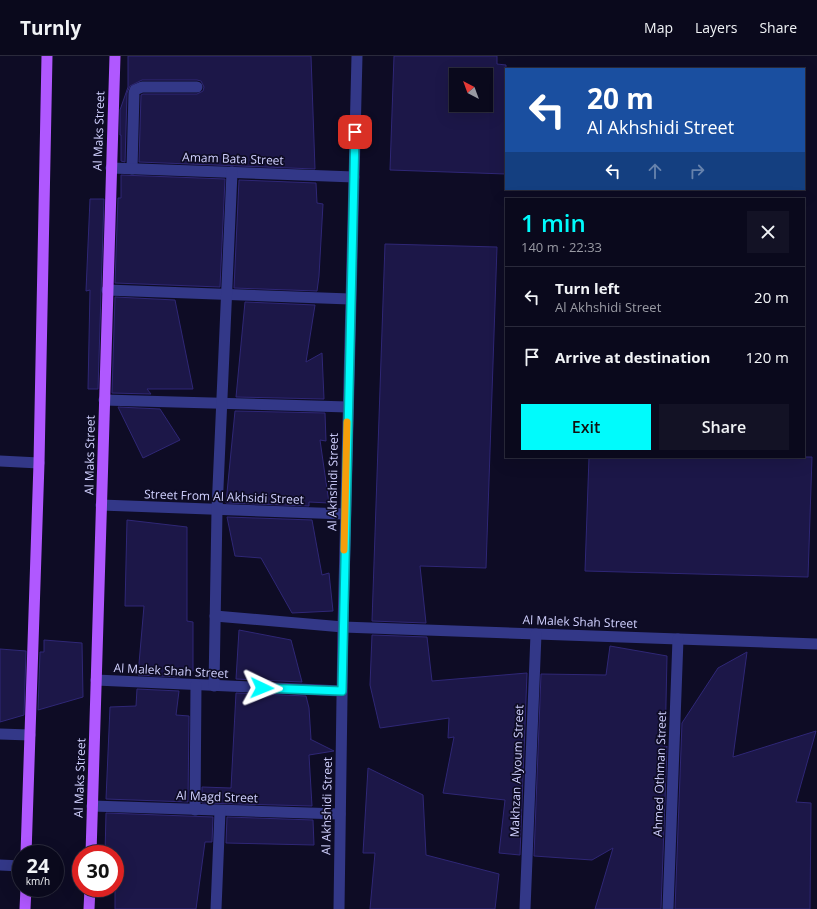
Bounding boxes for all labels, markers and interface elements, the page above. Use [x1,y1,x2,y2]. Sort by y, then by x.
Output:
text: Turnly [20,15,81,41]
text: Map [644,18,673,37]
text: Layers [695,18,737,37]
text: Share [759,18,797,37]
north arrow [449,68,493,112]
map controls [449,68,493,112]
text: 20 m [587,79,654,117]
icon: left [521,84,573,136]
street label: Al Maks Street [89,91,108,171]
pin [338,115,372,149]
text: Al Akhshidi Street [587,115,734,139]
icon: arrive [344,121,366,143]
street label: Amam Bata Street [182,148,284,169]
icon: left [602,160,624,182]
icon: ahead [644,160,666,182]
icon: right [686,160,708,182]
text: 1 min [521,206,586,239]
button: close [747,211,789,253]
text: 140 m · 22:33 [521,238,602,256]
text: Turn left [555,278,620,298]
icon: left [521,286,543,308]
text: 20 m [754,287,789,307]
text: Al Akhshidi Street [555,298,661,316]
icon: arrive [521,346,543,368]
text: Arrive at destination [555,347,710,367]
text: 120 m [745,347,789,367]
button: Exit [521,404,651,450]
button: Share [659,404,789,450]
street label: Al Maks Street [80,415,99,495]
street label: Al Akhshidi Street [323,433,342,531]
street label: Street From Al Akhsidi Street [144,485,304,508]
street label: Al Malek Shah Street [522,611,638,632]
street label: Al Malek Shah Street [113,659,229,682]
position arrow [241,667,283,709]
street label: Makhzan Alyoum Street [506,704,527,838]
street label: Ahmed Othman Street [649,711,670,837]
street label: Al Maks Street [70,738,89,818]
street label: Al Akhshidi Street [317,757,336,855]
street label: Al Magd Street [176,787,258,806]
speed limit sign: 30 [72,845,124,897]
text: 24 [27,852,49,879]
text: km/h [26,874,50,888]

